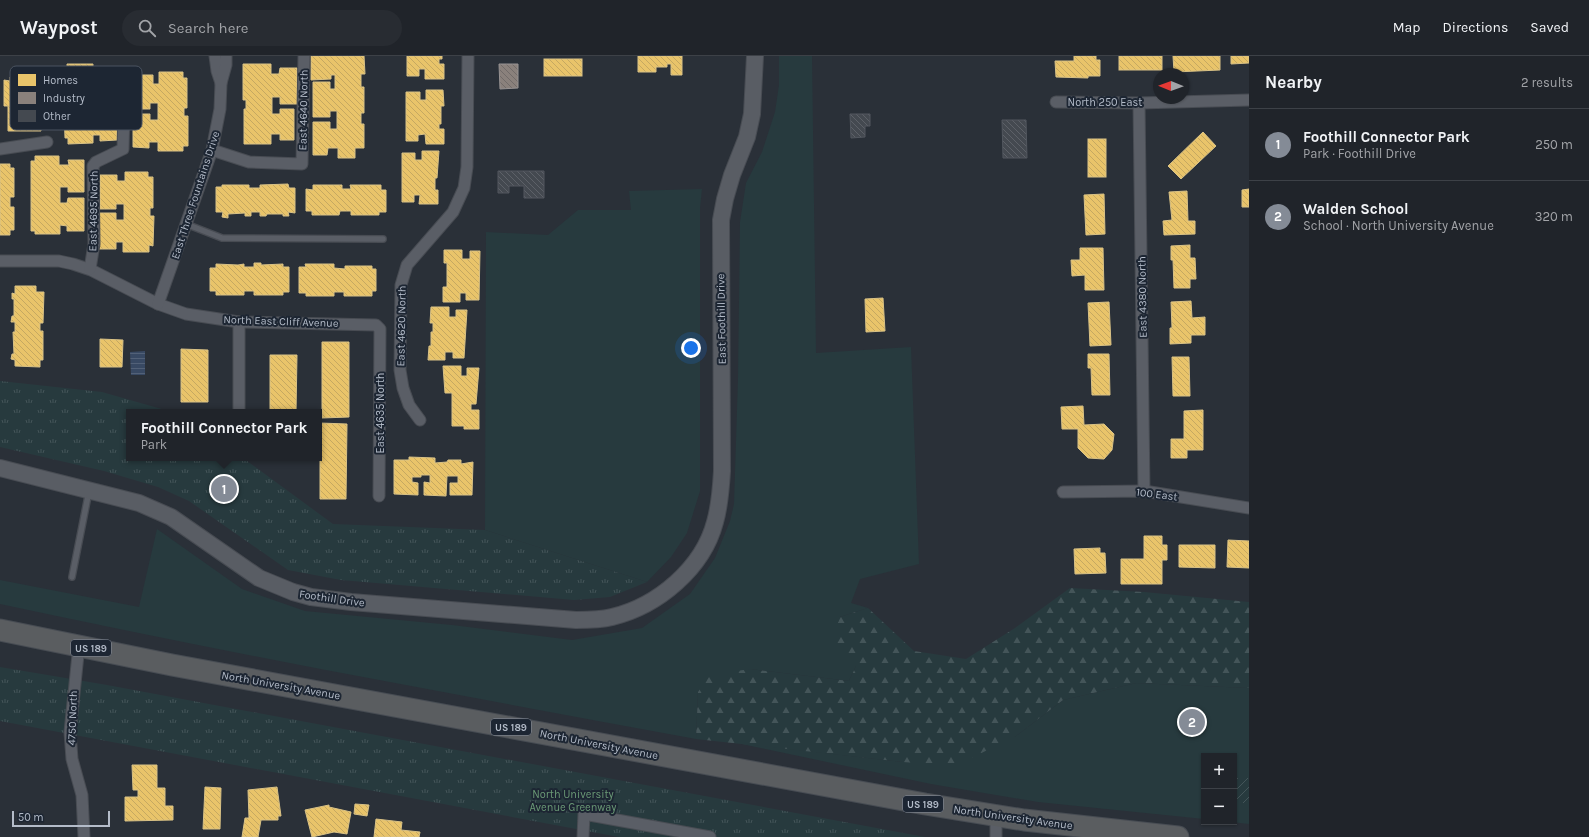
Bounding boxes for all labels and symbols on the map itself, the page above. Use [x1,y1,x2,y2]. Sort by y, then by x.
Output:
legend [10,66,142,130]
north arrow [1153,68,1189,104]
street label: East 4640 North [296,70,311,151]
text: Homes [43,74,78,87]
text: Industry [43,92,85,105]
street label: North 250 East [1068,96,1142,109]
text: Other [43,110,71,123]
street label: East Three Fountains Drive [169,129,222,261]
street label: East 4695 North [86,171,101,251]
street label: East 4380 North [1135,256,1150,338]
street label: East Foothill Drive [714,273,729,364]
street label: East 4620 North [394,285,409,367]
street label: North East Cliff Avenue [223,313,339,330]
your location [681,338,701,358]
street label: East 4635 North [374,373,387,453]
pin: 1 [211,474,237,504]
street label: 100 East [1136,486,1178,503]
street label: Foothill Drive [298,587,366,610]
road number: US 189 [71,640,111,656]
street label: North University Avenue [221,669,342,702]
street label: 4750 North [65,690,80,746]
pin: 2 [1179,707,1205,737]
road number: US 189 [491,719,531,735]
street label: North University Avenue [539,727,660,762]
park label: North University Avenue Greenway [530,788,616,814]
road number: US 189 [903,796,943,812]
street label: North University Avenue [952,803,1074,832]
scale bar [12,809,110,828]

